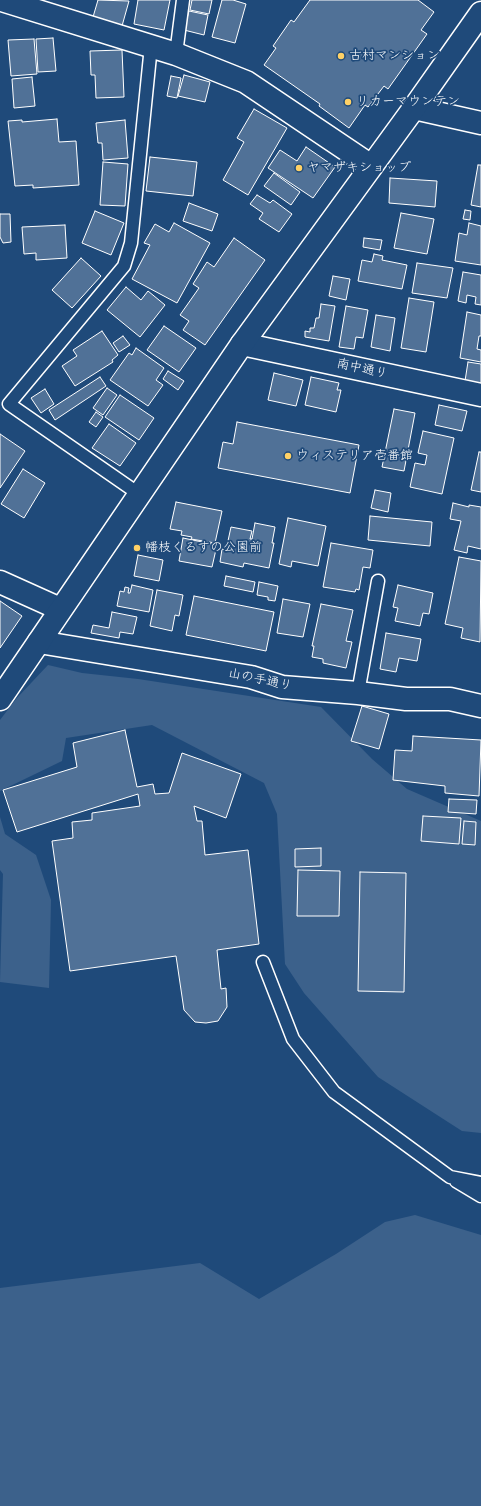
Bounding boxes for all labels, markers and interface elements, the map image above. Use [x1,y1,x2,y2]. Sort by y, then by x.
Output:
place label: 古村マンション [349,48,440,64]
marker: 古村マンション [336,51,346,61]
place label: リカーマウンテン [356,94,460,110]
marker: リカーマウンテン [343,97,353,107]
place label: ヤマザキショップ [307,160,411,176]
marker: ヤマザキショップ [294,163,304,173]
street label: 南中通り [335,356,389,382]
place label: ウィステリア壱番館 [296,448,413,464]
marker: ウィステリア壱番館 [283,451,293,461]
place label: 幡枝くるすの公園前 [145,540,262,556]
marker: 幡枝くるすの公園前 [132,543,142,553]
street label: 山の手通り [227,666,293,694]

